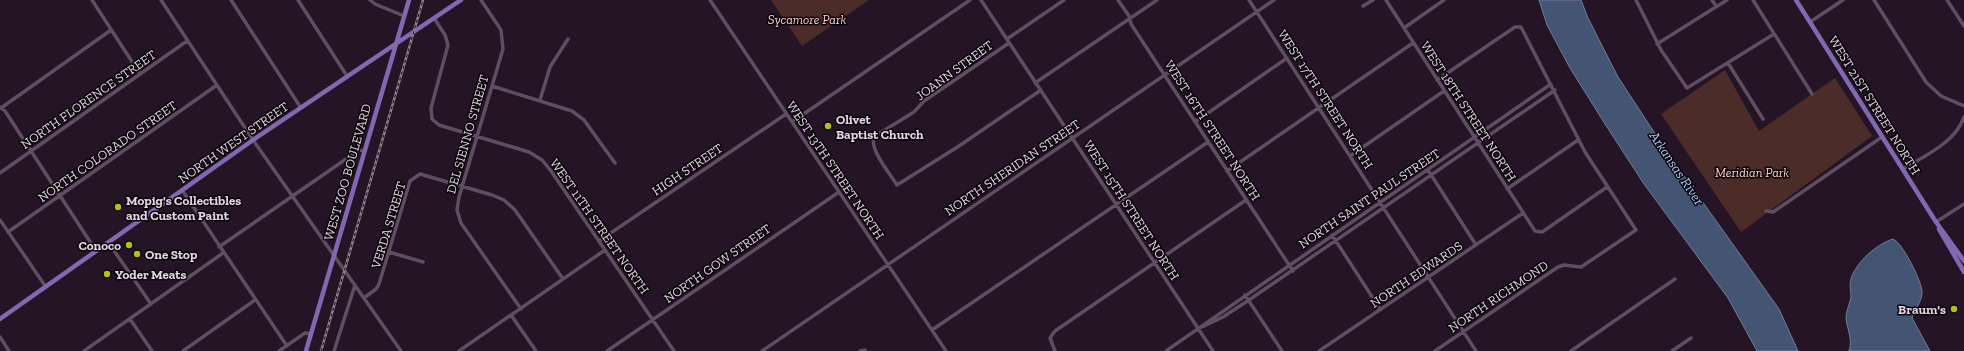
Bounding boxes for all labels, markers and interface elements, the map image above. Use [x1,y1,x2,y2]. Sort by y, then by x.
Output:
park label: Sycamore Park [768,12,846,27]
street label: WEST 17TH STREET NORTH [1275,27,1376,172]
street label: WEST 21ST STREET NORTH [1826,33,1924,177]
street label: JOANN STREET [913,37,996,103]
street label: WEST 18TH STREET NORTH [1418,38,1520,184]
street label: NORTH FLORENCE STREET [18,47,159,152]
street label: WEST 16TH STREET NORTH [1162,57,1264,203]
street label: DEL SIENNO STREET [443,73,492,195]
street label: NORTH COLORADO STREET [35,98,180,205]
street label: WEST 13TH STREET NORTH [784,98,888,242]
street label: NORTH WEST STREET [175,99,291,186]
street label: WEST ZOO BOULEVARD [321,102,374,242]
place label: Olivet Baptist Church [836,112,924,142]
street label: NORTH SHERIDAN STREET [942,116,1083,218]
marker: Olivet Baptist Church [823,121,833,131]
water label: Arkansas River [1645,127,1708,209]
street label: WEST 15TH STREET NORTH [1081,138,1183,283]
street label: HIGH STREET [649,140,725,199]
street label: NORTH SAINT PAUL STREET [1296,145,1443,251]
street label: WEST 11TH STREET NORTH [547,156,652,297]
park label: Meridian Park [1715,165,1789,180]
street label: VERDA STREET [368,180,409,271]
place label: Mopig's Collectibles and Custom Paint [126,193,241,223]
marker: Mopig's Collectibles and Custom Paint [113,202,123,212]
street label: NORTH GOW STREET [661,221,774,306]
place label: Conoco [78,238,121,253]
street label: NORTH EDWARDS [1367,238,1465,311]
marker: Conoco [124,240,134,250]
place label: One Stop [145,247,198,262]
marker: One Stop [132,249,142,259]
street label: NORTH RICHMOND [1446,257,1551,335]
place label: Yoder Meats [115,267,186,282]
marker: Yoder Meats [102,269,112,279]
place label: Braum's [1898,302,1946,317]
marker: Braum's [1949,304,1959,314]

